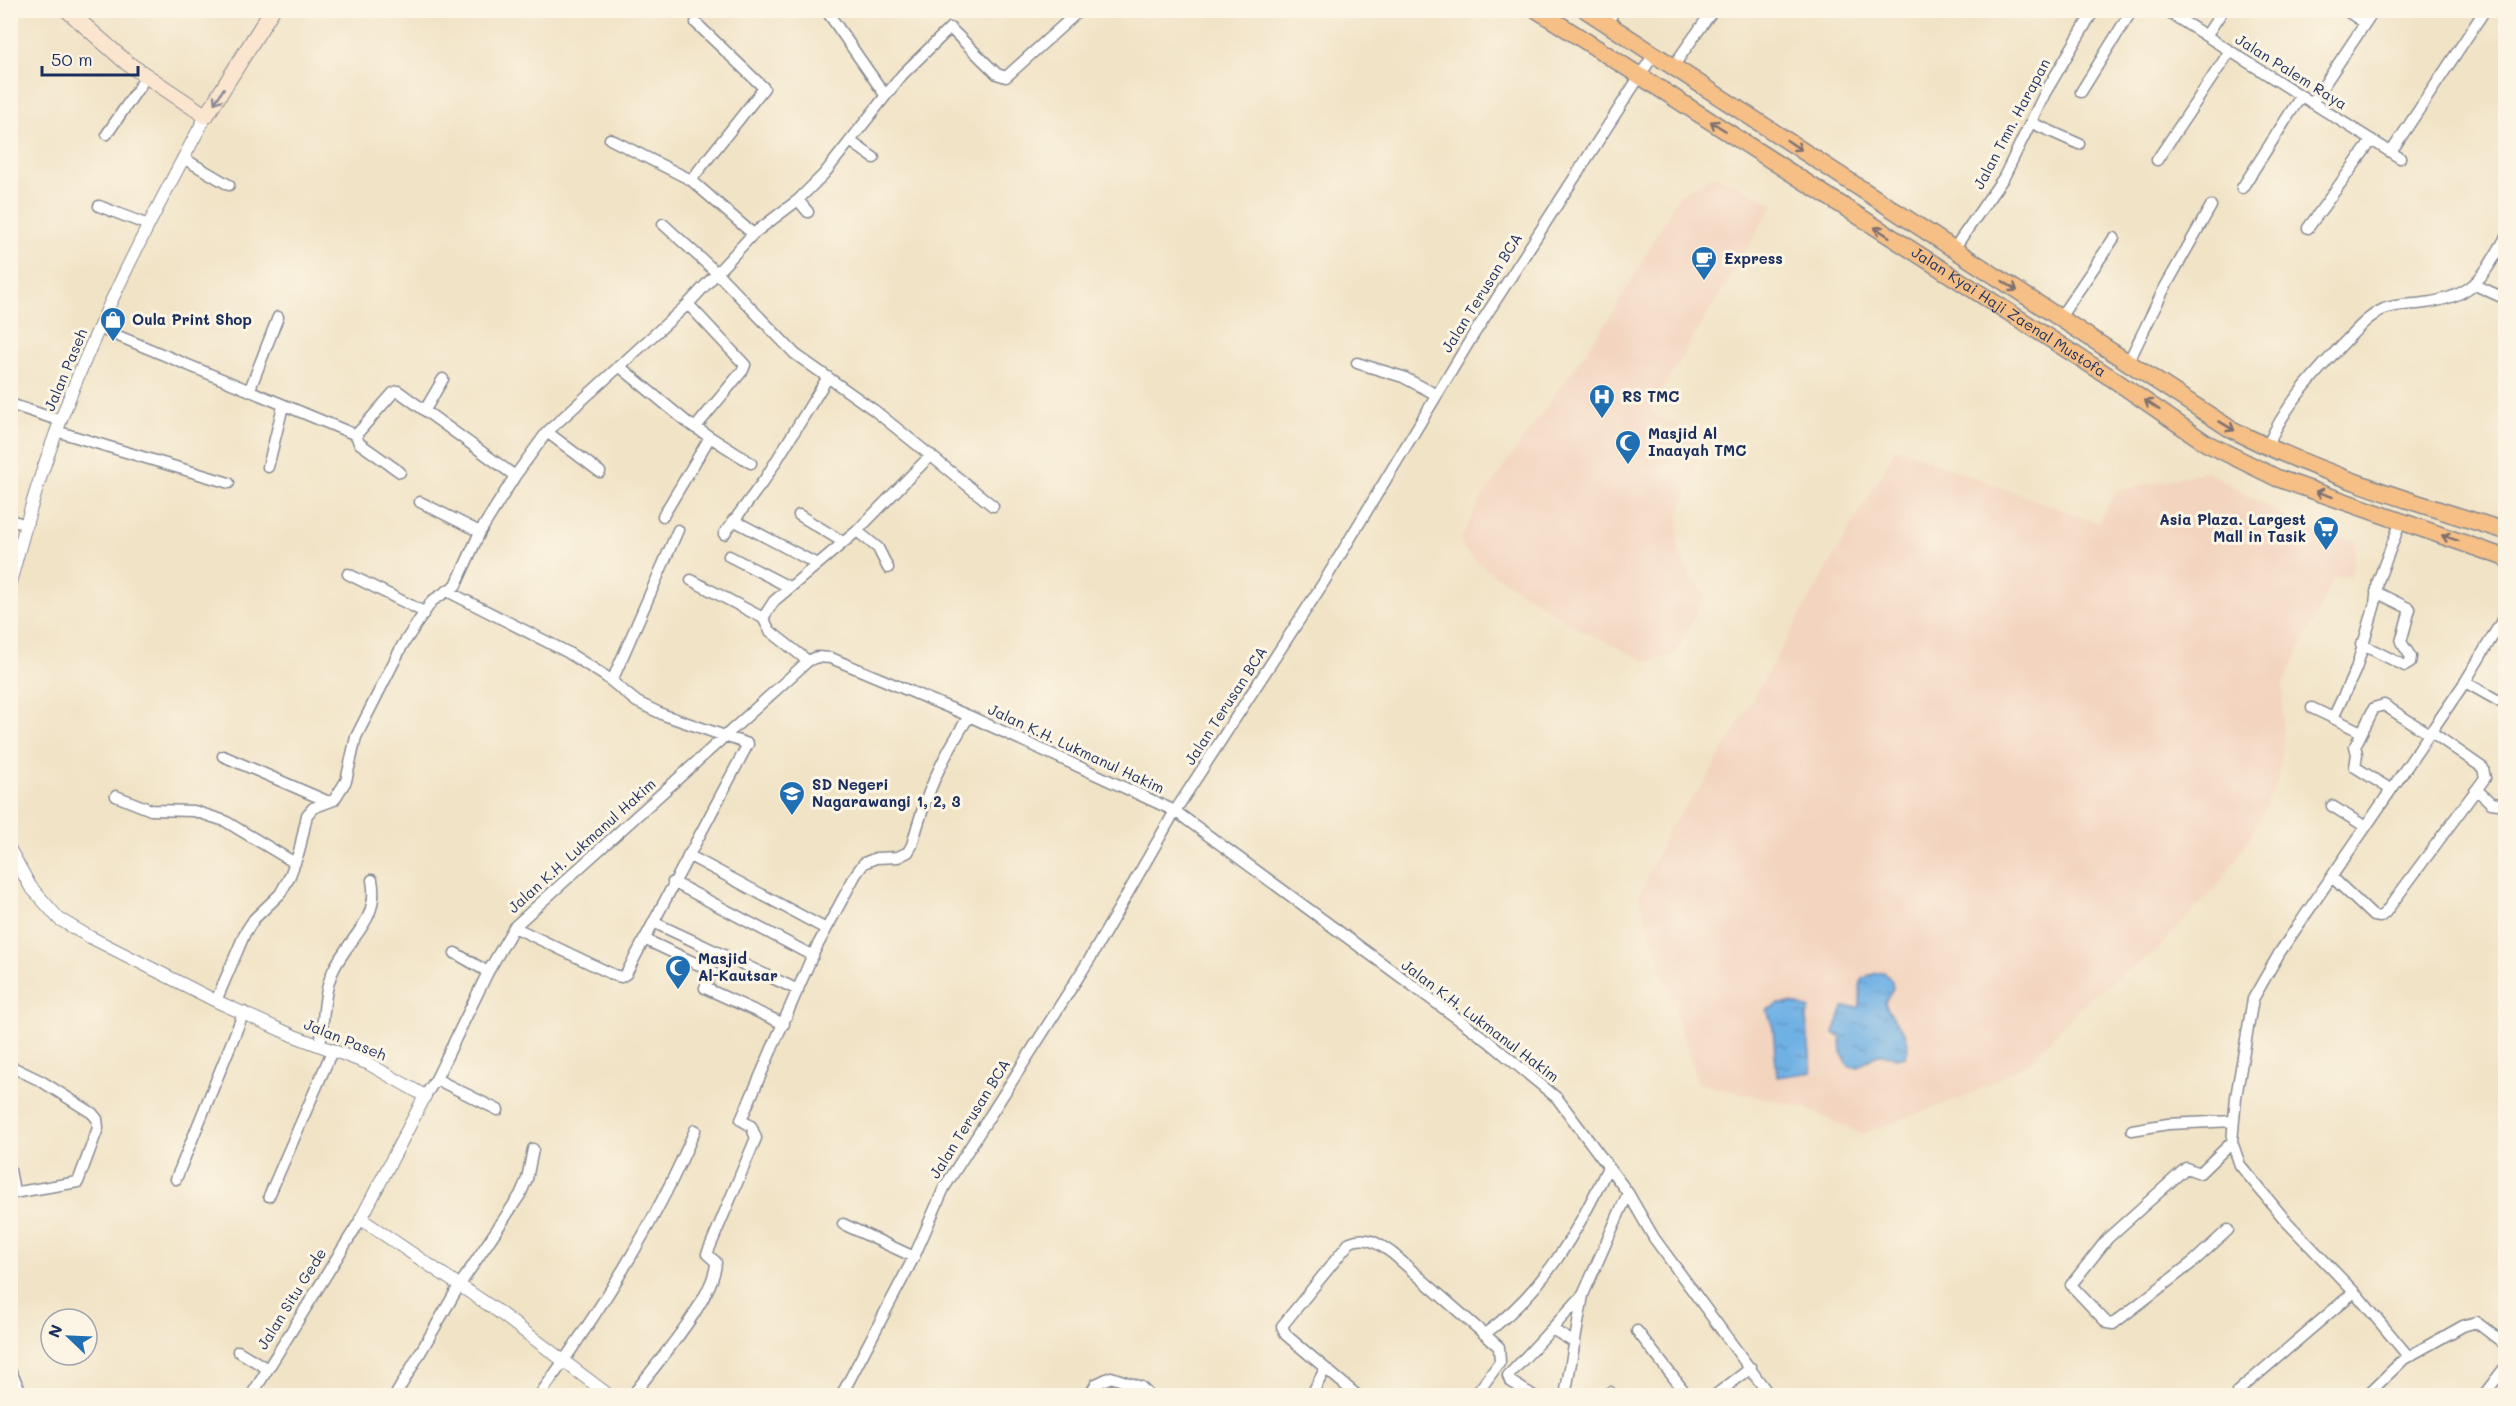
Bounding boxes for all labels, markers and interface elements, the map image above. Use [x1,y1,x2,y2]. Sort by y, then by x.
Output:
street label: Jalan Palem Raya [2232,29,2351,114]
scale bar [42,39,138,77]
text: 50 m [51,47,93,71]
street label: Jalan Tmn. Harapan [1968,55,2054,192]
one-way arrow [212,87,224,104]
one-way arrow [1710,120,1727,132]
one-way arrow [1785,139,1802,152]
one-way arrow [1873,225,1890,238]
street label: Jalan Terusan BCA [1436,229,1526,356]
street label: Jalan Kyai Haji Zaenal Mustofa [1908,242,2110,381]
cafe icon: Express [1689,244,1719,282]
place label: Express [1724,248,1783,268]
one-way arrow [2001,280,2018,293]
shop icon: Oula Print Shop [98,305,128,343]
place label: Oula Print Shop [132,309,252,329]
street label: Jalan Paseh [39,325,91,414]
hospital icon: RS TMC [1587,382,1617,420]
place label: RS TMC [1622,386,1679,406]
one-way arrow [2144,399,2160,411]
one-way arrow [2218,420,2235,432]
place label: Masjid Al Inaayah TMC [1648,423,1746,460]
mosque icon: Masjid Al Inaayah TMC [1613,428,1643,466]
one-way arrow [2315,488,2334,499]
place label: Asia Plaza. Largest Mall in Tasik [2159,509,2306,546]
supermarket icon: Asia Plaza. Largest Mall in Tasik [2311,514,2341,552]
one-way arrow [2441,532,2460,543]
street label: Jalan Terusan BCA [1179,642,1271,768]
street label: Jalan K.H. Lukmanul Hakim [985,698,1168,798]
street label: Jalan K.H. Lukmanul Hakim [503,773,659,917]
place label: SD Negeri Nagarawangi 1, 2, 3 [812,774,961,811]
school or university icon: SD Negeri Nagarawangi 1, 2, 3 [777,779,807,817]
place label: Masjid Al-Kautsar [698,948,778,985]
mosque icon: Masjid Al-Kautsar [663,953,693,991]
street label: Jalan K.H. Lukmanul Hakim [1398,954,1563,1086]
street label: Jalan Paseh [301,1013,390,1065]
street label: Jalan Terusan BCA [924,1055,1014,1182]
street label: Jalan Situ Gede [252,1244,330,1353]
north arrow [39,1307,99,1367]
text: N [43,1321,67,1341]

